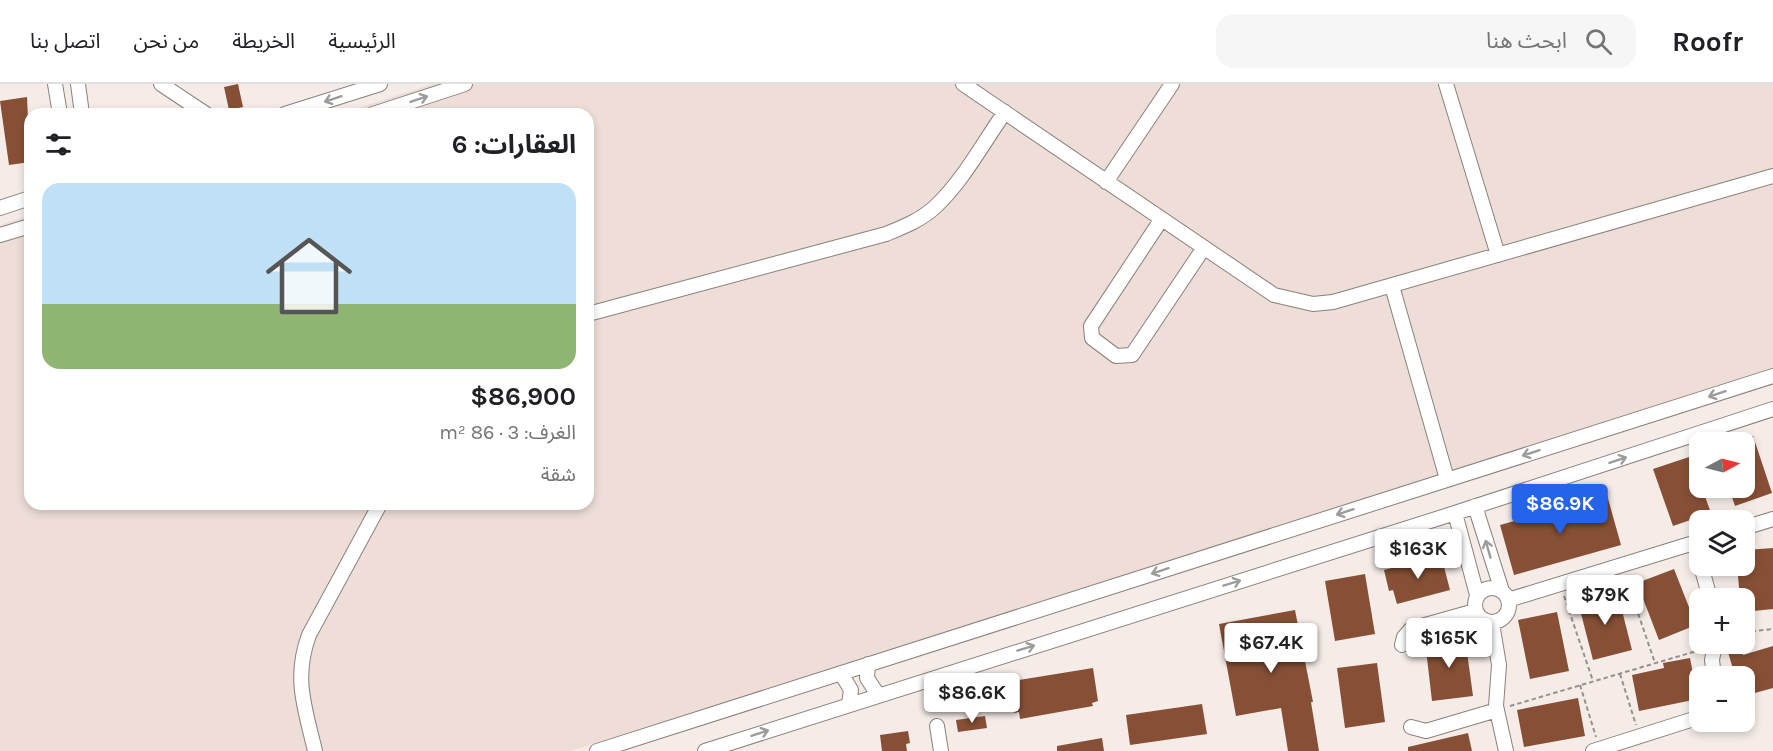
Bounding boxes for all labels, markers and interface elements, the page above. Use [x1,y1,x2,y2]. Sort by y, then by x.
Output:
search box [1216,14,1636,68]
icon: search [1582,25,1615,58]
text: Roofr [1672,25,1743,58]
text: ابحث هنا [1486,28,1567,54]
text: اتصل بنا [30,29,101,53]
text: من نحن [134,29,199,53]
text: الخريطة [232,29,295,53]
text: الرئيسية [328,29,396,53]
one-way arrow [409,93,428,104]
one-way arrow [324,94,343,105]
icon: filters [42,128,75,161]
text: العقارات: 6 [452,129,576,160]
icon: home [255,222,363,330]
text: $86,900 [470,381,576,412]
one-way arrow [1708,389,1727,400]
text: الغرف: 3 · 86 m² [439,421,576,444]
north arrow [1689,432,1755,498]
map controls [1689,432,1755,732]
one-way arrow [1522,448,1541,459]
one-way arrow [1608,453,1627,464]
text: شقة [541,463,576,486]
pin: $86.9K [1511,484,1609,535]
text: $86.9K [1526,492,1594,515]
one-way arrow [1336,507,1355,518]
button: layers [1689,510,1755,576]
pin: $163K [1376,529,1460,580]
text: $163K [1389,537,1447,560]
one-way arrow [1482,540,1493,559]
one-way arrow [1151,566,1170,577]
pin: $79K [1569,575,1641,626]
one-way arrow [1222,577,1241,588]
text: $79K [1580,583,1630,606]
button: + [1689,588,1755,654]
pin: $165K [1407,618,1491,669]
pin: $67.4K [1222,623,1320,674]
text: $165K [1420,626,1478,649]
text: $67.4K [1238,631,1304,654]
one-way arrow [1016,642,1035,653]
button: − [1689,666,1755,732]
pin: $86.6K [923,673,1021,724]
text: $86.6K [938,681,1006,704]
one-way arrow [750,727,769,738]

